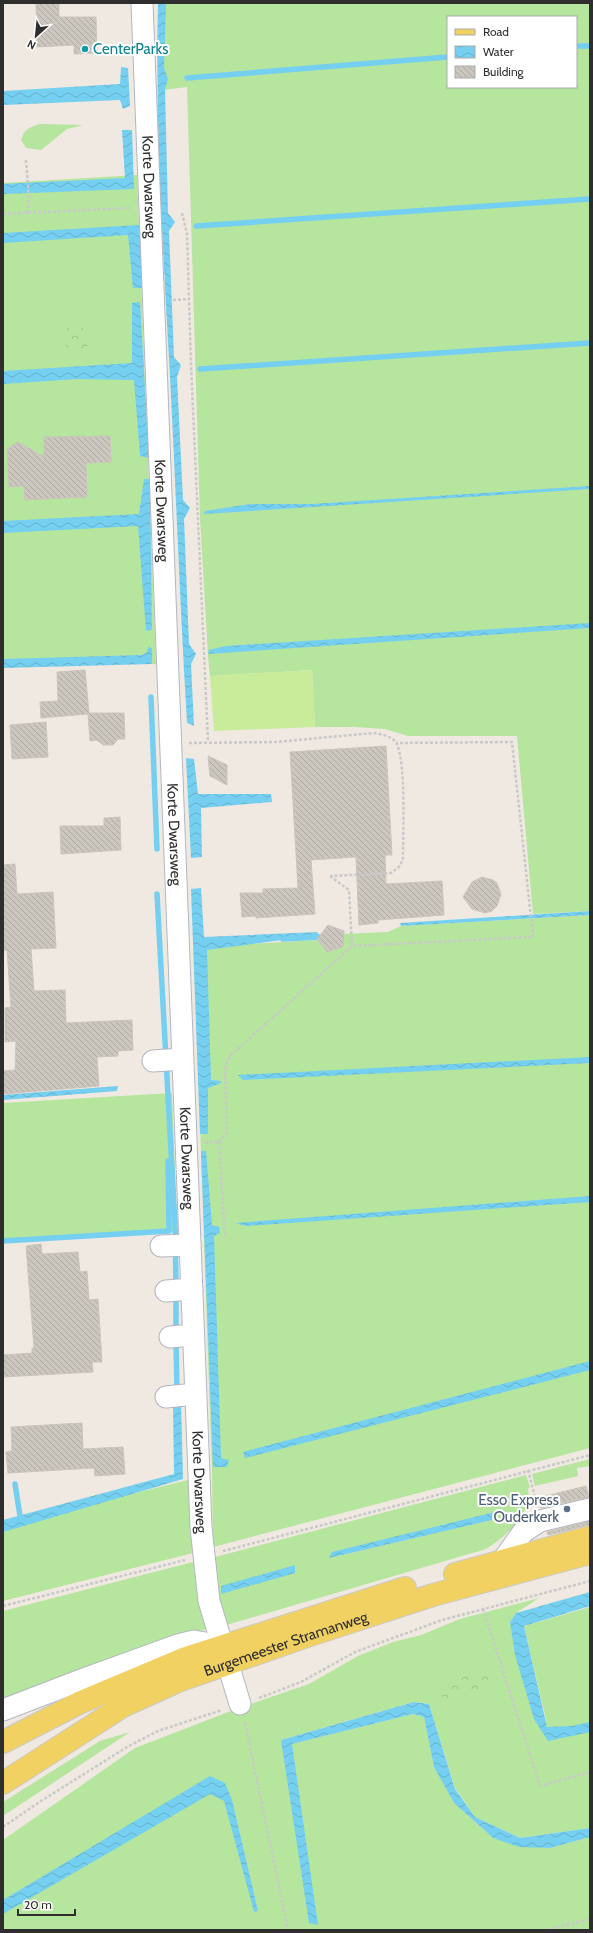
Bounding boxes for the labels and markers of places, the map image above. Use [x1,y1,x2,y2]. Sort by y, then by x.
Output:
place label: CenterParks [93,40,168,58]
marker: CenterParks [80,44,90,54]
place label: Esso Express Ouderkerk [478,1491,559,1526]
marker: Esso Express Ouderkerk [562,1504,572,1514]

